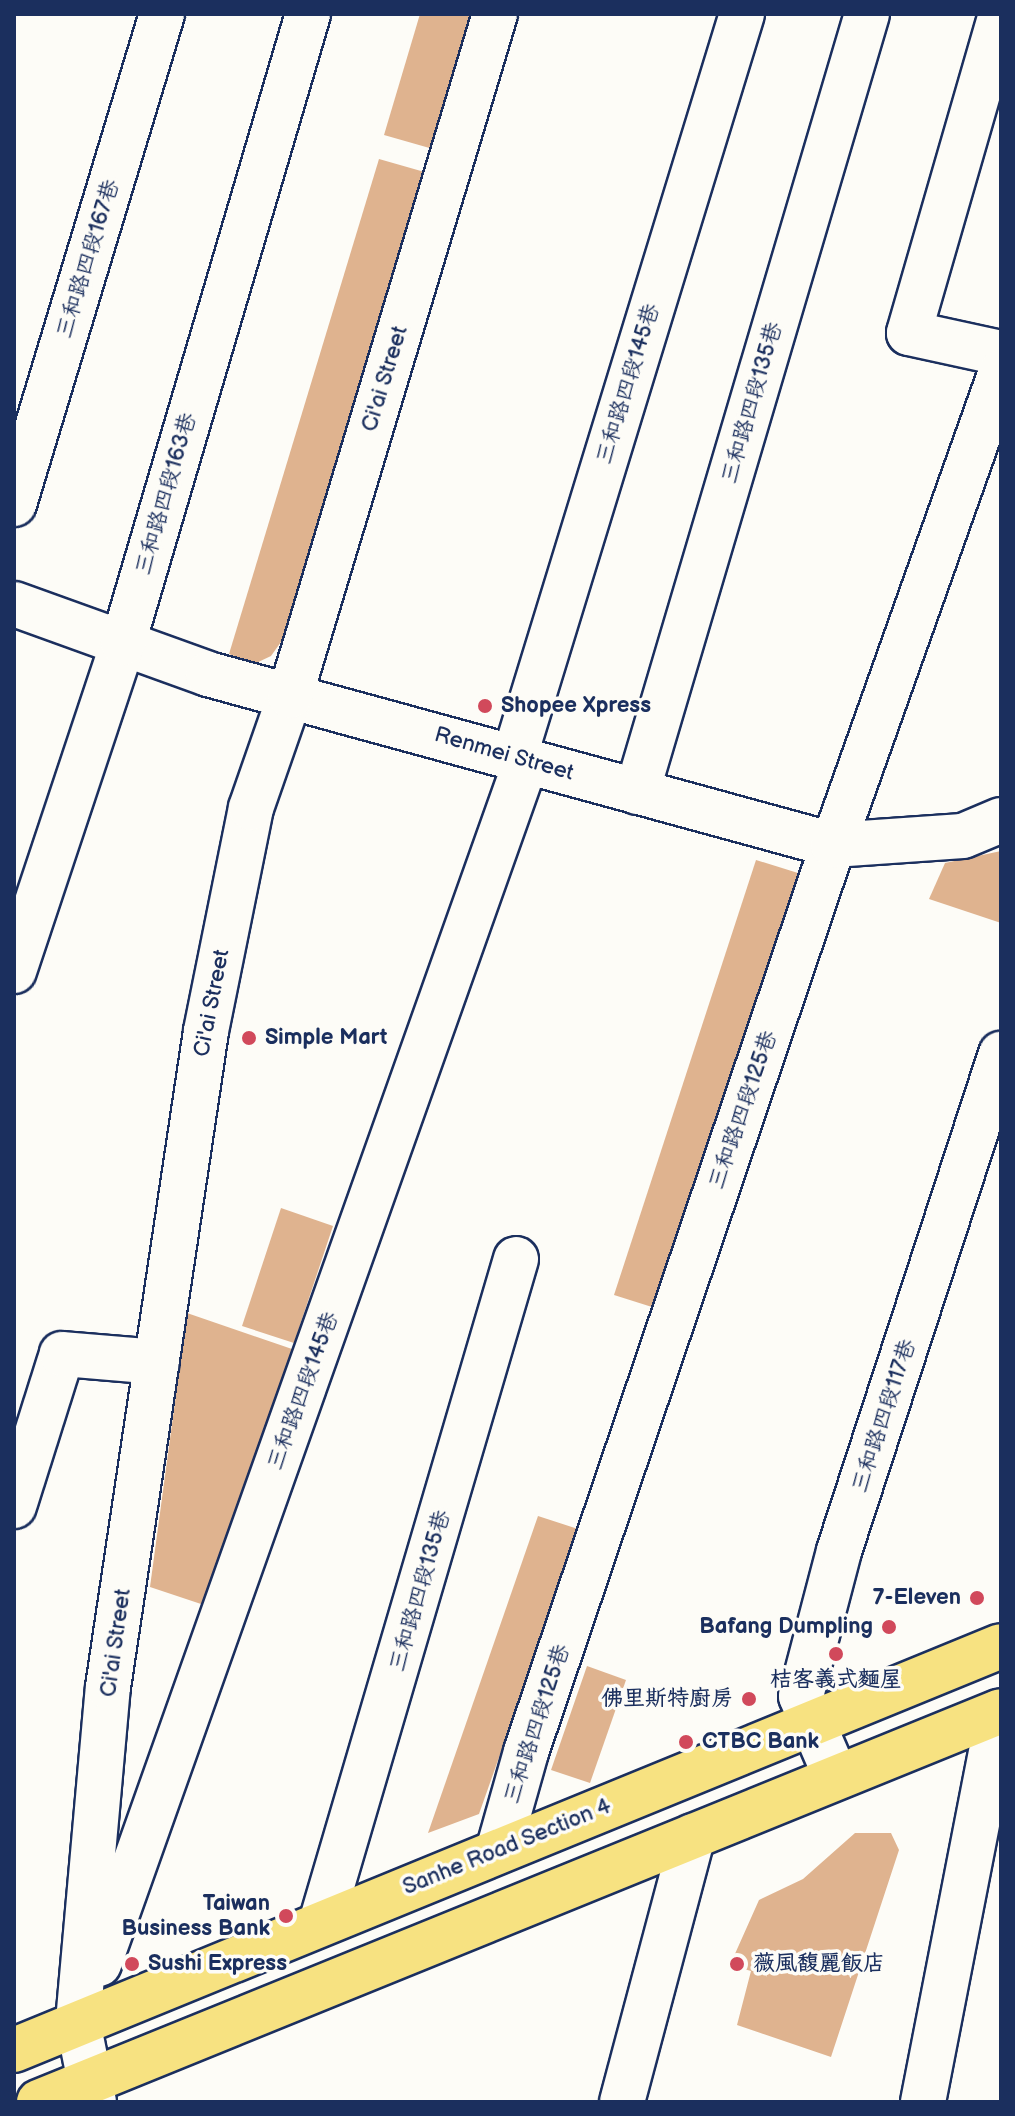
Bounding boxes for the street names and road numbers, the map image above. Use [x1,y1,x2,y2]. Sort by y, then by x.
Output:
street label: 三和路四段167巷 [51,176,125,342]
street label: 三和路四段145巷 [591,301,665,467]
street label: 三和路四段135巷 [716,319,788,487]
street label: Ci'ai Street [356,323,414,435]
street label: 三和路四段163巷 [130,410,202,578]
street label: Renmei Street [431,721,577,787]
street label: Ci'ai Street [189,947,235,1059]
street label: 三和路四段125巷 [703,1027,783,1193]
street label: 三和路四段145巷 [262,1308,344,1474]
street label: 三和路四段117巷 [847,1336,921,1496]
street label: 三和路四段135巷 [384,1507,456,1675]
street label: Ci'ai Street [95,1587,137,1699]
street label: 三和路四段125巷 [499,1641,575,1807]
street label: Sanhe Road Section 4 [399,1793,615,1901]

